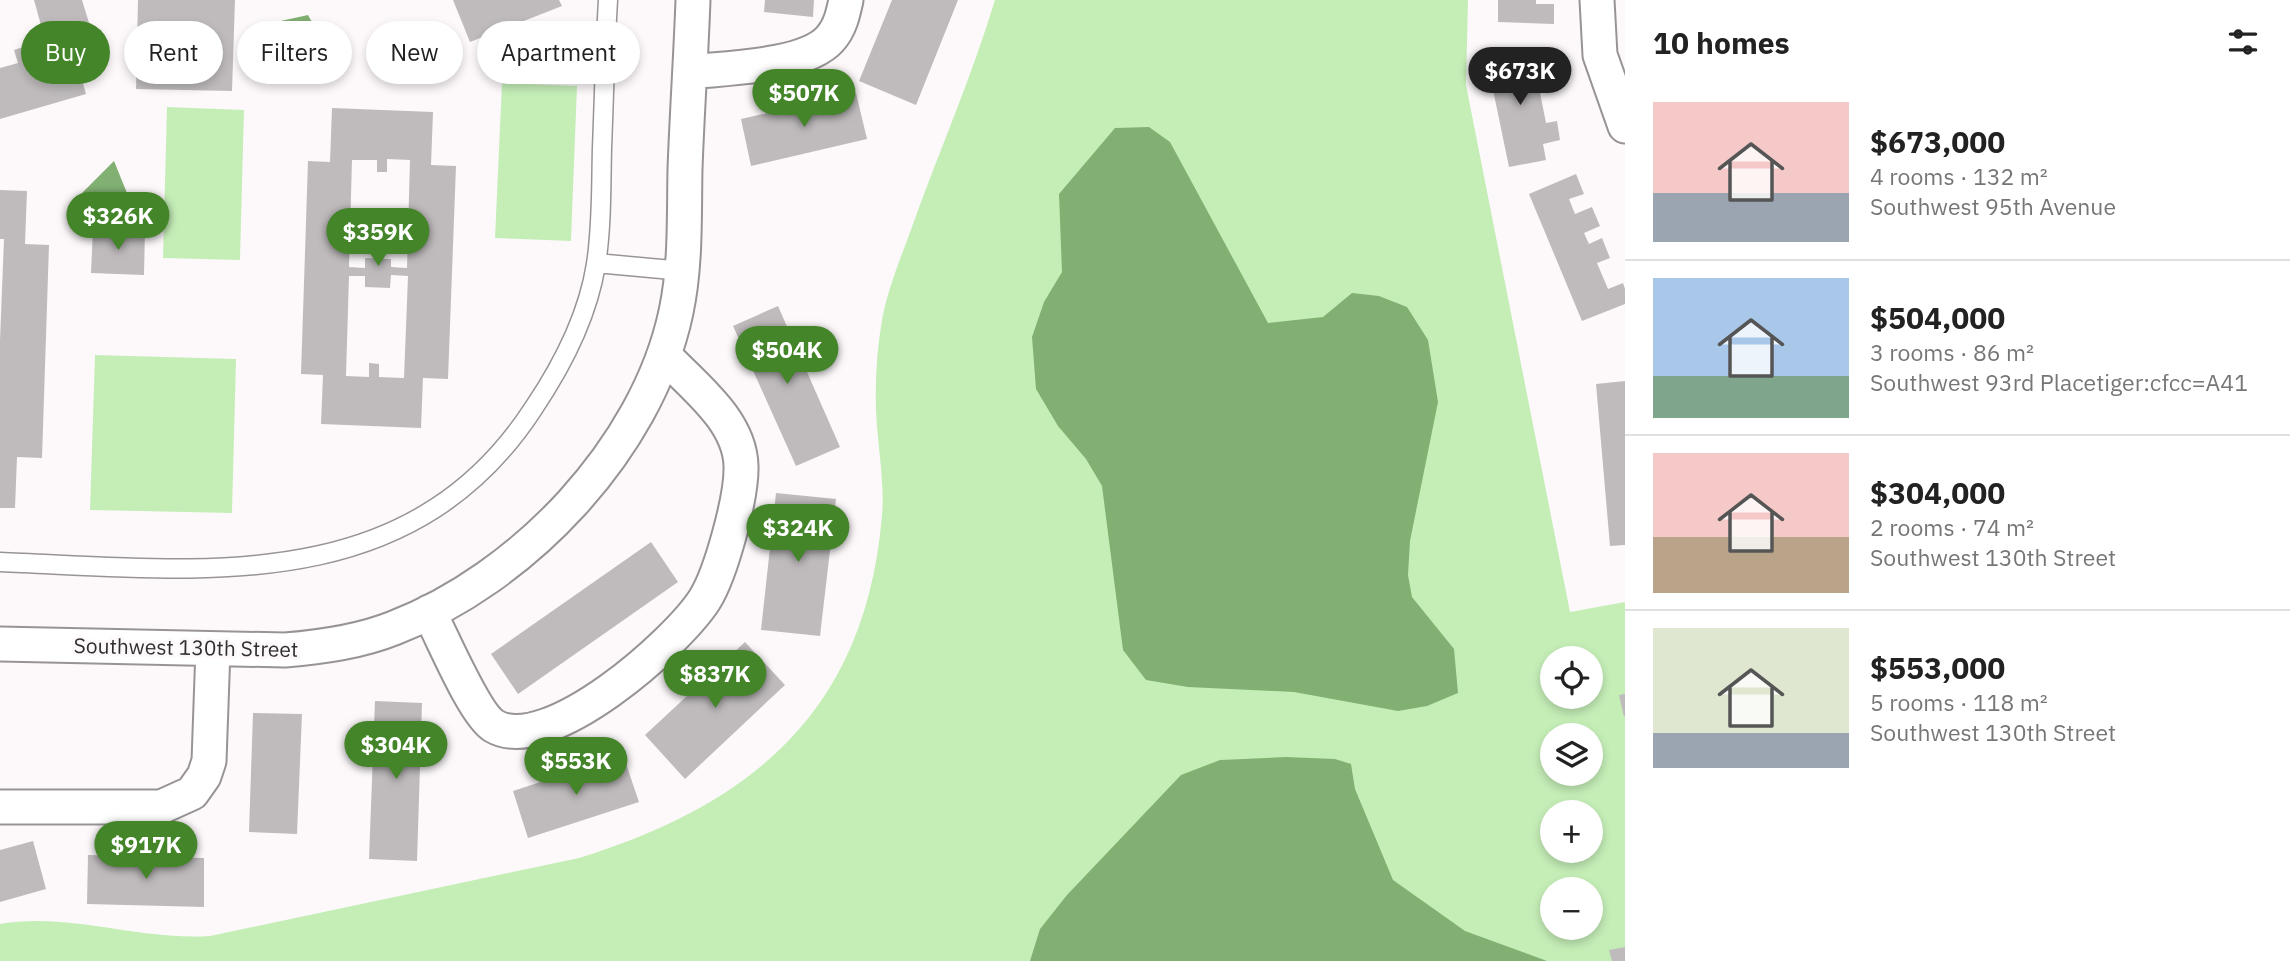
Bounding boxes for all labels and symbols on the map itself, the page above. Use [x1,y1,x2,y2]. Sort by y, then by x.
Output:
pin: $673K [1471,48,1569,107]
pin: $507K [755,69,853,129]
pin: $326K [69,192,167,252]
pin: $359K [329,208,427,268]
pin: $504K [738,326,836,386]
pin: $324K [749,504,847,564]
street label: Southwest 130th Street [73,631,299,663]
pin: $837K [666,650,764,710]
pin: $304K [347,722,445,781]
pin: $553K [527,738,625,797]
pin: $917K [97,822,195,881]

